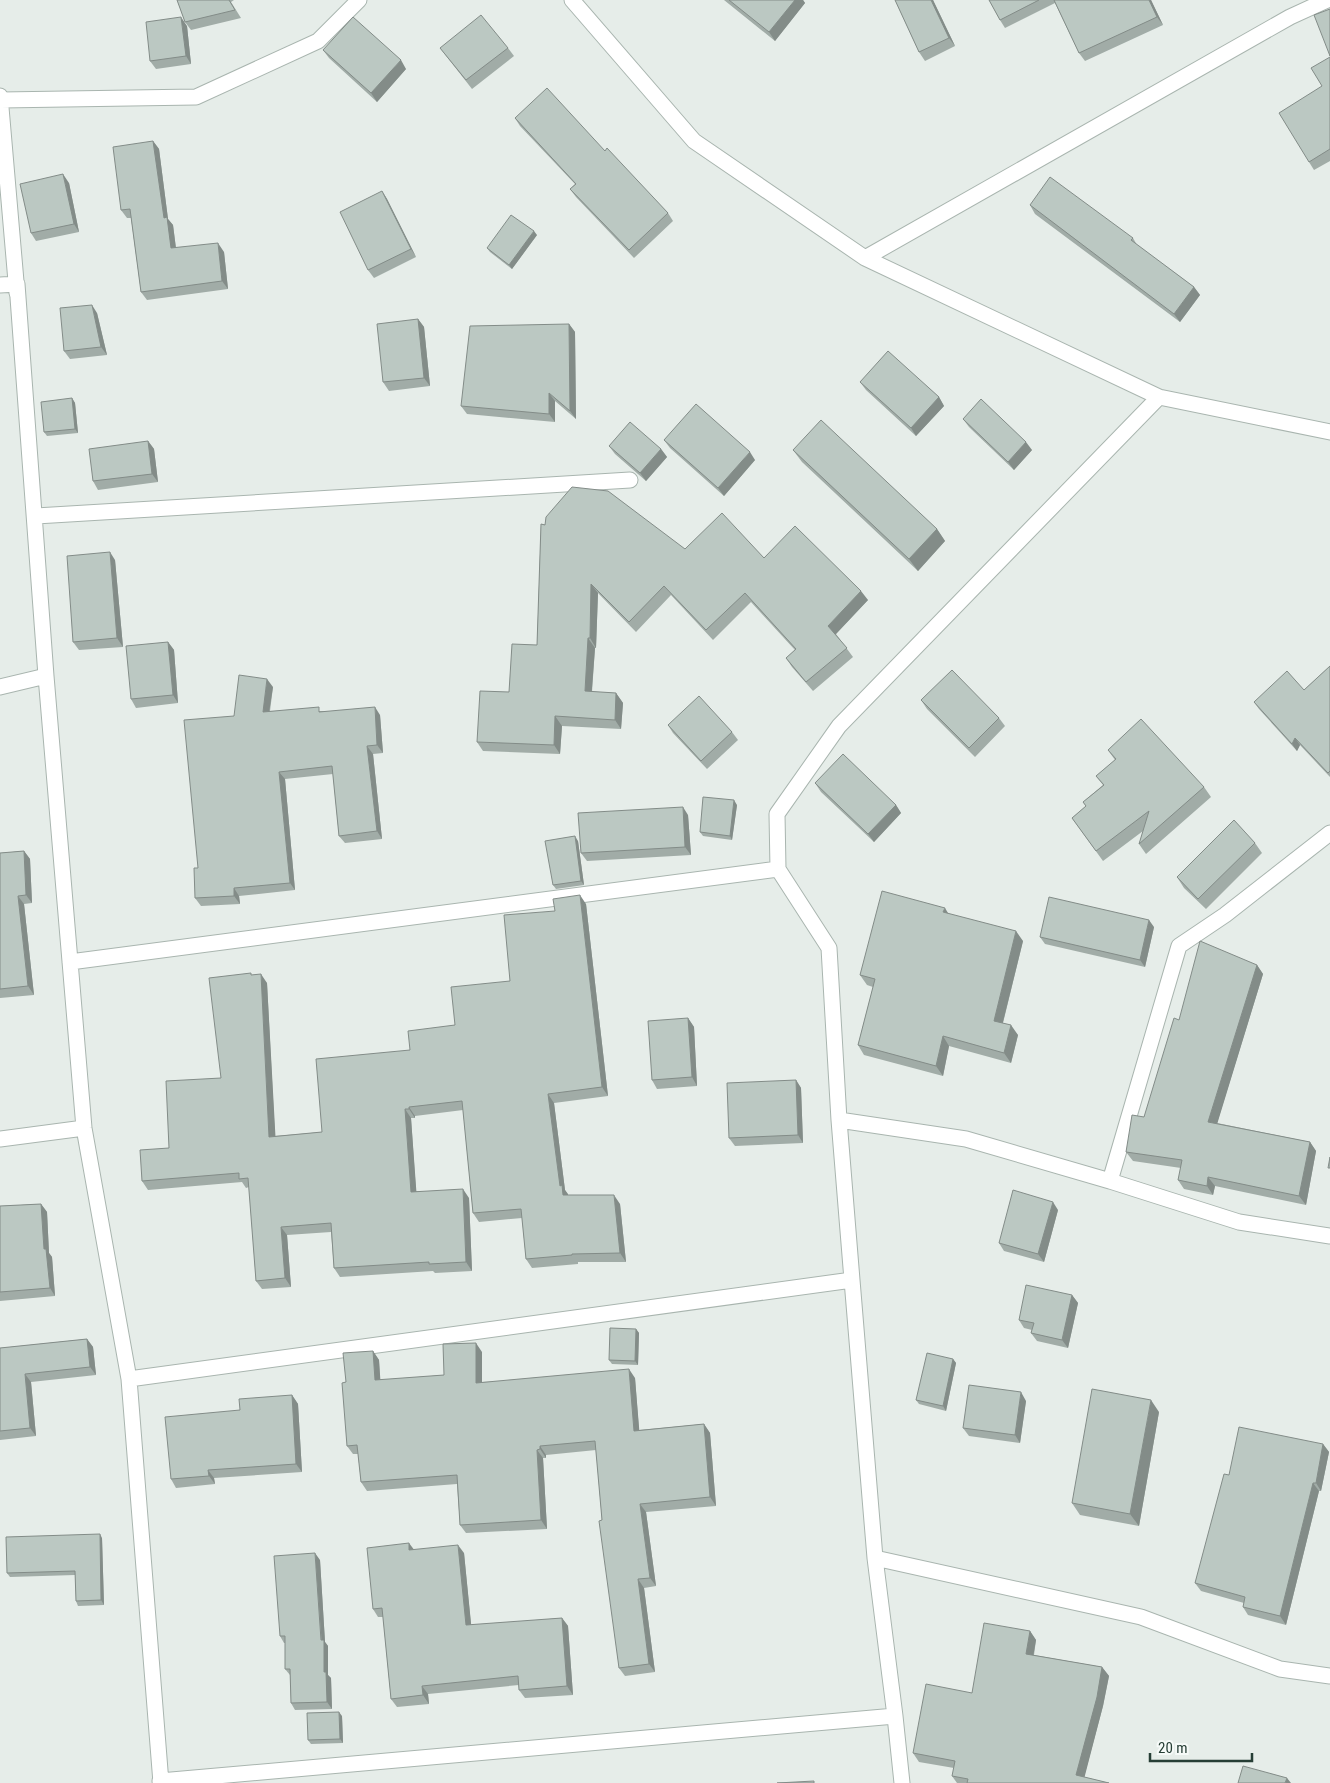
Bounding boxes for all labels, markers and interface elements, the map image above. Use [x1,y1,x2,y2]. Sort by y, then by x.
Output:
scale bar [1150,1730,1252,1762]
text: 20 m [1158,1739,1188,1757]

